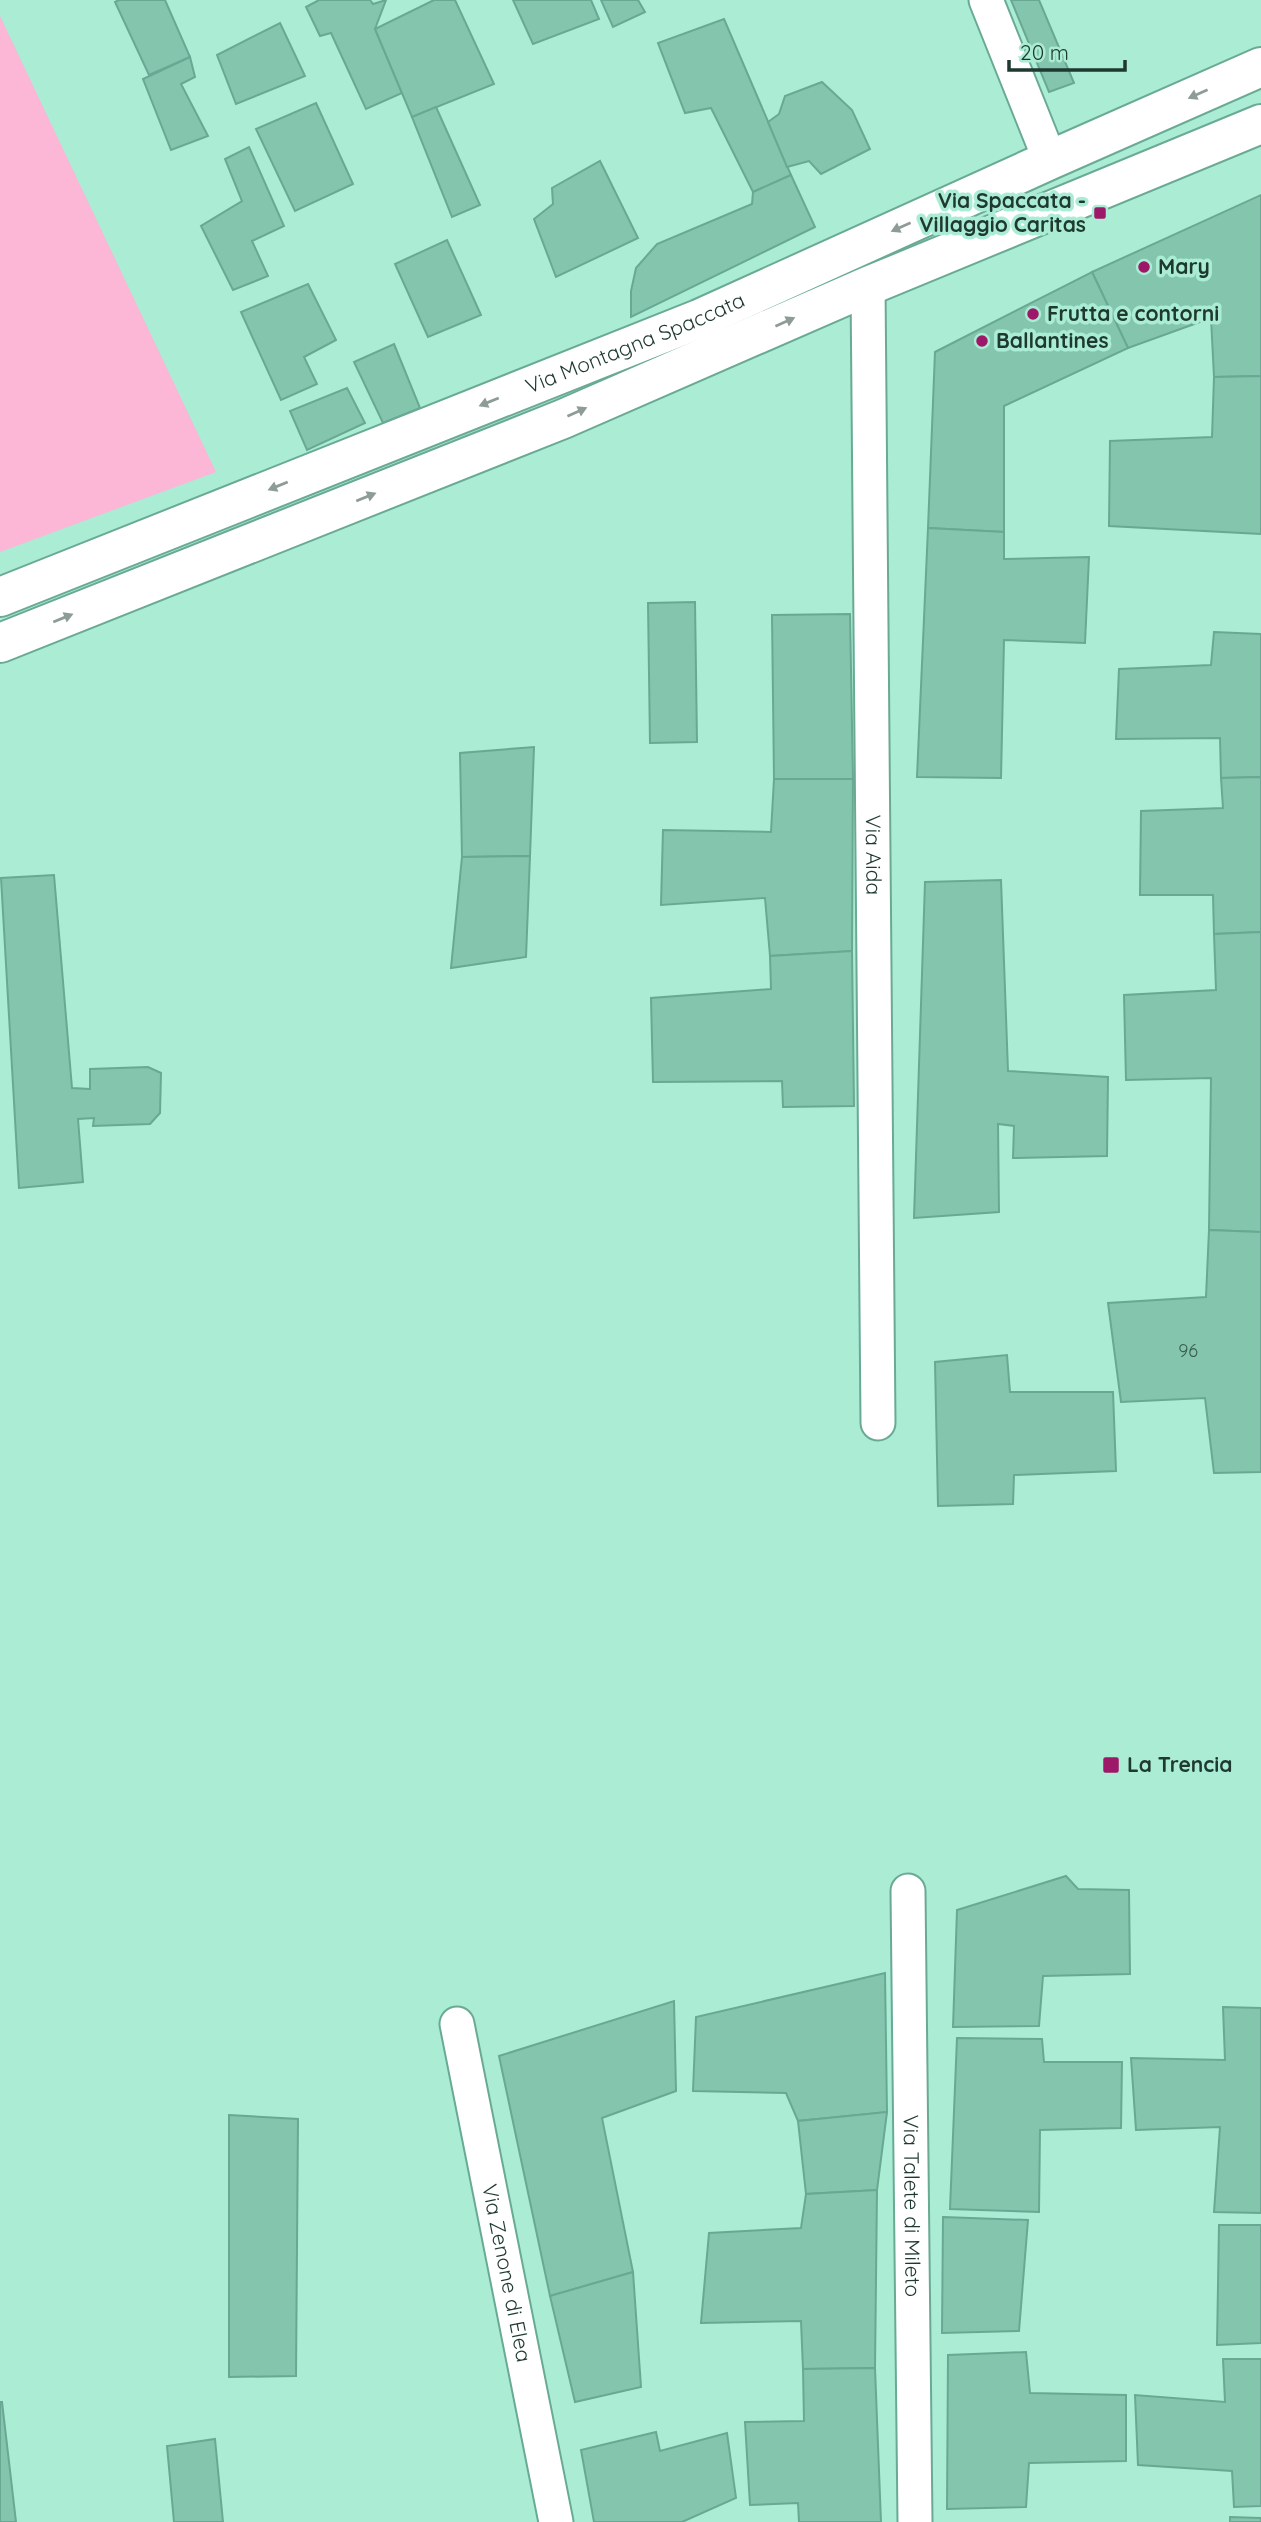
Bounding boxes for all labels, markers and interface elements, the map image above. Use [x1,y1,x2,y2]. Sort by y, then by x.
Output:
scale bar [1009,28,1124,72]
text: 20 m [1020,39,1069,65]
one-way arrow [1188,89,1209,100]
place label: Via Spaccata - Villaggio Caritas [919,187,1086,237]
marker: Via Spaccata - Villaggio Caritas [1092,205,1108,221]
one-way arrow [891,221,911,233]
place label: Mary [1158,253,1210,279]
marker: Mary [1136,259,1152,275]
street label: Via Montagna Spaccata [522,286,749,399]
place label: Frutta e contorni [1047,300,1219,326]
marker: Frutta e contorni [1025,306,1041,322]
one-way arrow [775,316,796,327]
place label: Ballantines [996,327,1109,353]
marker: Ballantines [974,333,990,349]
one-way arrow [478,397,499,408]
one-way arrow [567,407,588,418]
one-way arrow [267,481,288,492]
one-way arrow [355,492,376,503]
one-way arrow [53,612,74,623]
street label: Via Aida [861,815,887,895]
house number: 96 [1178,1339,1198,1362]
place label: La Trencia [1127,1751,1232,1777]
marker: La Trencia [1101,1755,1121,1775]
street label: Via Talete di Mileto [898,2115,927,2297]
street label: Via Zenone di Elea [477,2182,538,2364]

